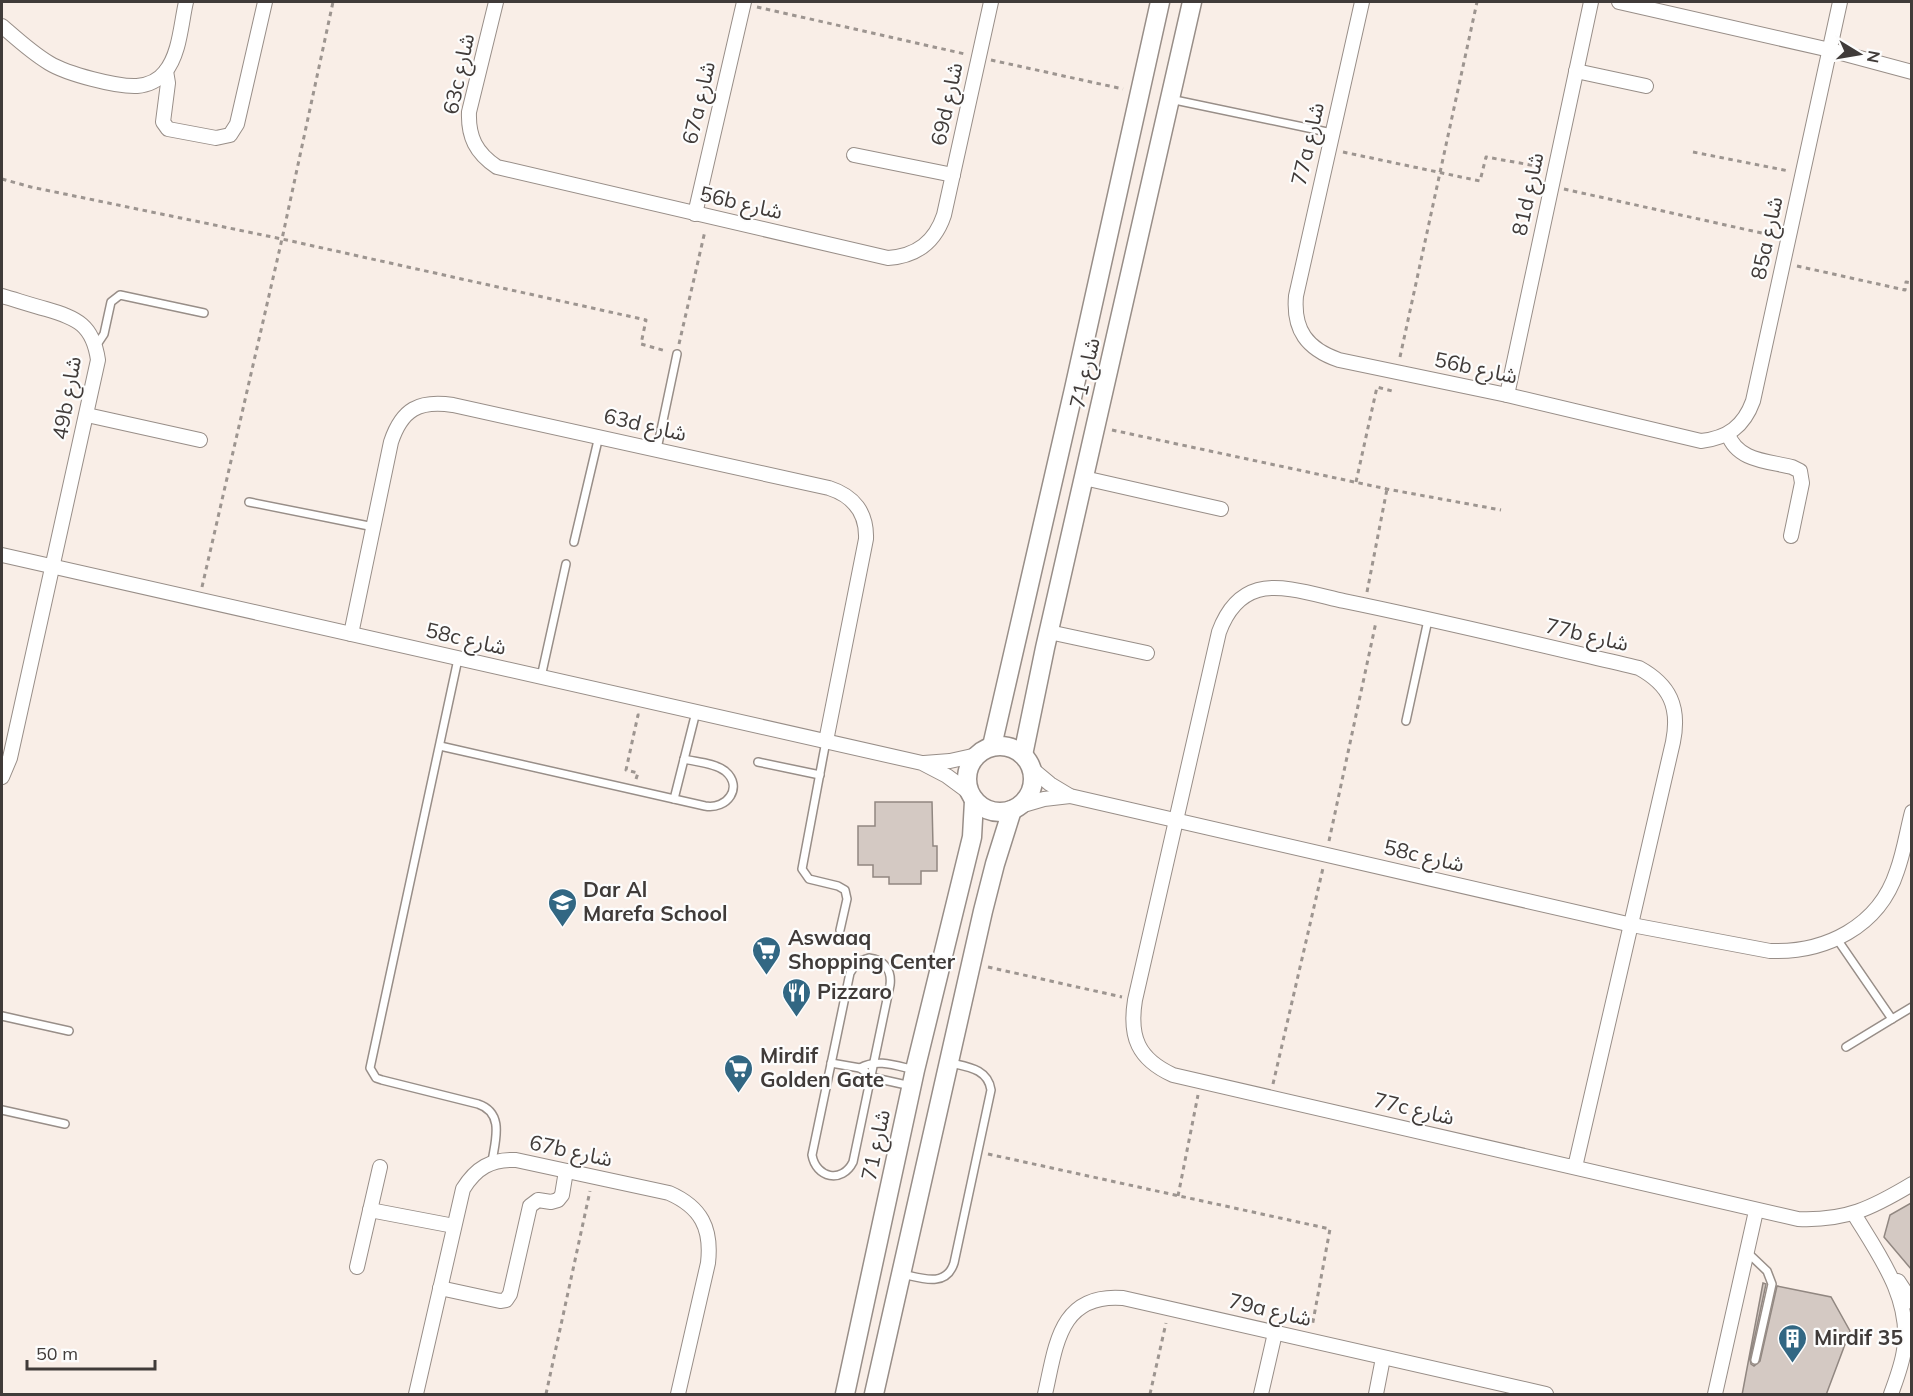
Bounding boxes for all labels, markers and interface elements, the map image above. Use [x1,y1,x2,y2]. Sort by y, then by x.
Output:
north arrow [1829,24,1889,84]
street label: 63c شارع [437,31,482,117]
text: N [1863,49,1885,65]
street label: 67a شارع [676,59,723,147]
street label: 69d شارع [925,60,970,148]
street label: 77a شارع [1285,100,1332,188]
street label: 81d شارع [1506,150,1551,238]
street label: 56b شارع [697,180,785,227]
street label: 85a شارع [1745,194,1790,282]
street label: شارع 71 [1063,335,1108,411]
street label: 56b شارع [1432,346,1520,391]
street label: 49b شارع [46,354,89,442]
street label: 63d شارع [601,402,689,449]
street label: 77b شارع [1543,612,1631,659]
street label: 58c شارع [423,616,509,663]
street label: 58c شارع [1381,833,1467,880]
place label: Dar Al Marefa School [583,876,727,926]
school or university icon: Dar Al Marefa School [546,886,578,928]
place label: Aswaaq Shopping Center [788,924,956,974]
supermarket icon: Aswaaq Shopping Center [751,934,783,976]
restaurant icon: Pizzaro [780,976,812,1018]
place label: Pizzaro [817,978,892,1004]
place label: Mirdif Golden Gate [760,1042,884,1092]
supermarket icon: Mirdif Golden Gate [723,1052,755,1094]
street label: 77c شارع [1371,1086,1457,1133]
street label: شارع 71 [855,1107,898,1183]
street label: 67b شارع [527,1129,615,1174]
street label: 79a شارع [1226,1287,1314,1334]
building icon: Mirdif 35 [1777,1322,1809,1364]
place label: Mirdif 35 [1814,1324,1903,1350]
scale bar [27,1333,154,1371]
text: 50 m [36,1342,78,1365]

